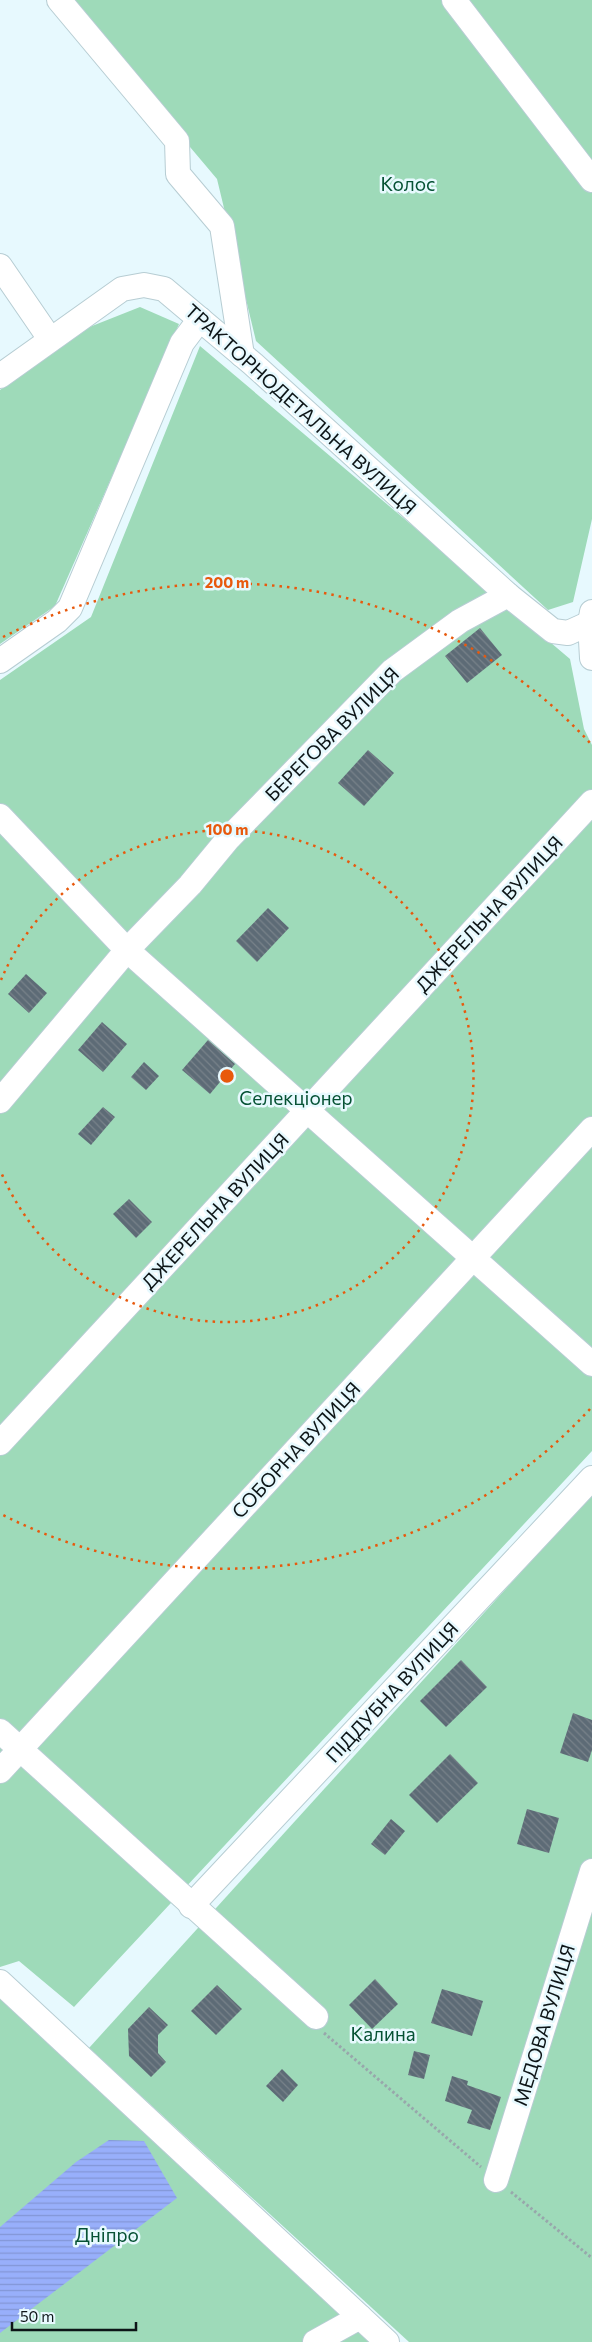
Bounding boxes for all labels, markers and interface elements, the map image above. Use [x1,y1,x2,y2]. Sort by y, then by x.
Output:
park label: Колос [380,172,436,195]
street label: ТРАКТОРНОДЕТАЛЬНА ВУЛИЦЯ [181,299,422,519]
text: 200 m [205,573,249,591]
street label: БЕРЕГОВА ВУЛИЦЯ [260,662,403,805]
text: 100 m [206,820,248,838]
street label: ДЖЕРЕЛЬНА ВУЛИЦЯ [410,831,567,996]
centre of rings [218,1067,236,1085]
park label: Селекціонер [239,1086,353,1109]
street label: ДЖЕРЕЛЬНА ВУЛИЦЯ [136,1128,293,1293]
street label: СОБОРНА ВУЛИЦЯ [227,1377,365,1523]
street label: ПІДДУБНА ВУЛИЦЯ [321,1617,463,1767]
street label: МЕДОВА ВУЛИЦЯ [508,1941,579,2108]
park label: Калина [350,2022,416,2045]
park label: Дніпро [75,2223,139,2246]
scale bar [12,2300,136,2332]
text: 50 m [20,2307,54,2325]

